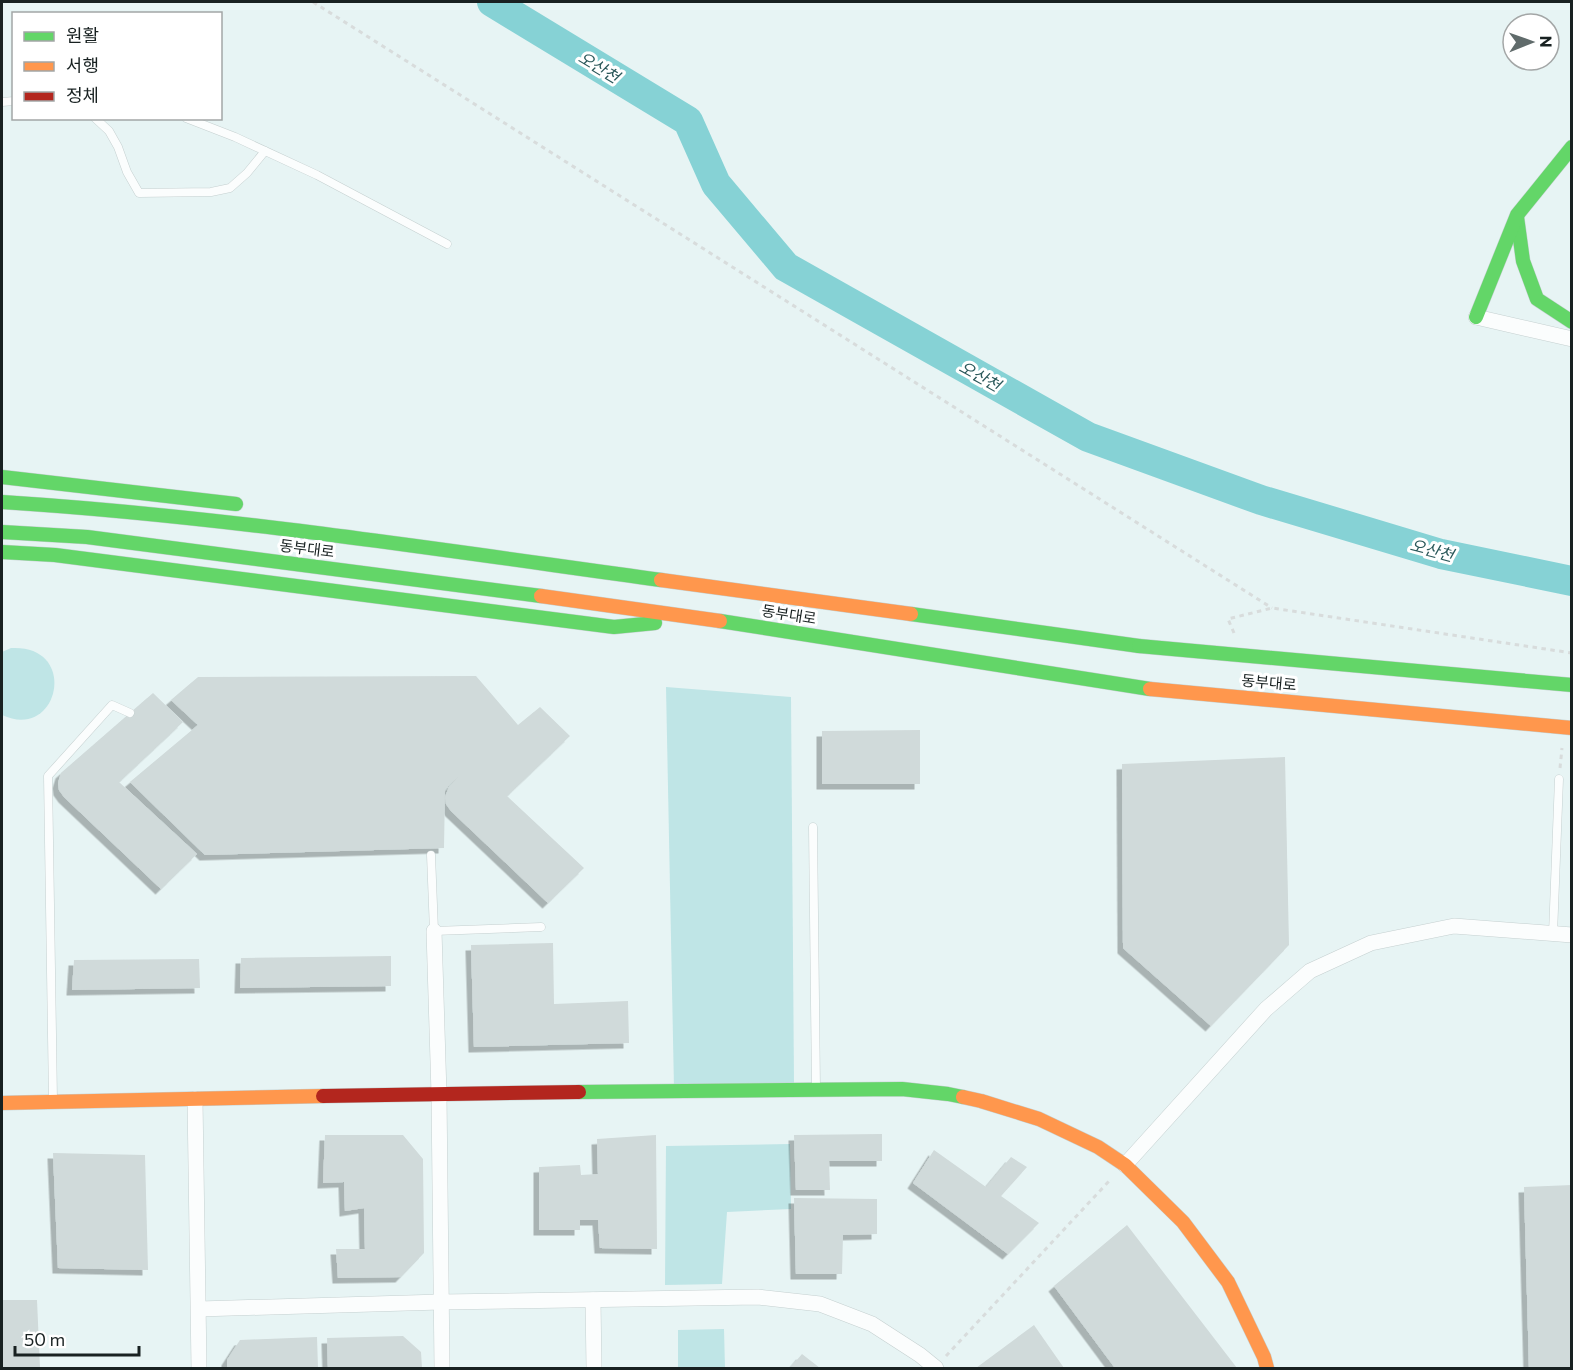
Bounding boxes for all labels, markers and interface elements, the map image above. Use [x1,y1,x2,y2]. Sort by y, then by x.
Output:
legend [12,12,222,120]
north arrow [1501,12,1561,72]
text: 원활 [66,24,99,46]
text: N [1537,36,1556,48]
water label: 오산천 [575,47,625,87]
text: 서행 [66,54,99,76]
text: 정체 [66,84,99,106]
water label: 오산천 [956,357,1006,396]
water label: 오산천 [1408,535,1458,565]
street label: 동부대로 [279,536,336,560]
street label: 동부대로 [760,601,818,627]
street label: 동부대로 [1241,671,1297,693]
scale bar [15,1319,140,1357]
text: 50 m [24,1328,65,1350]

